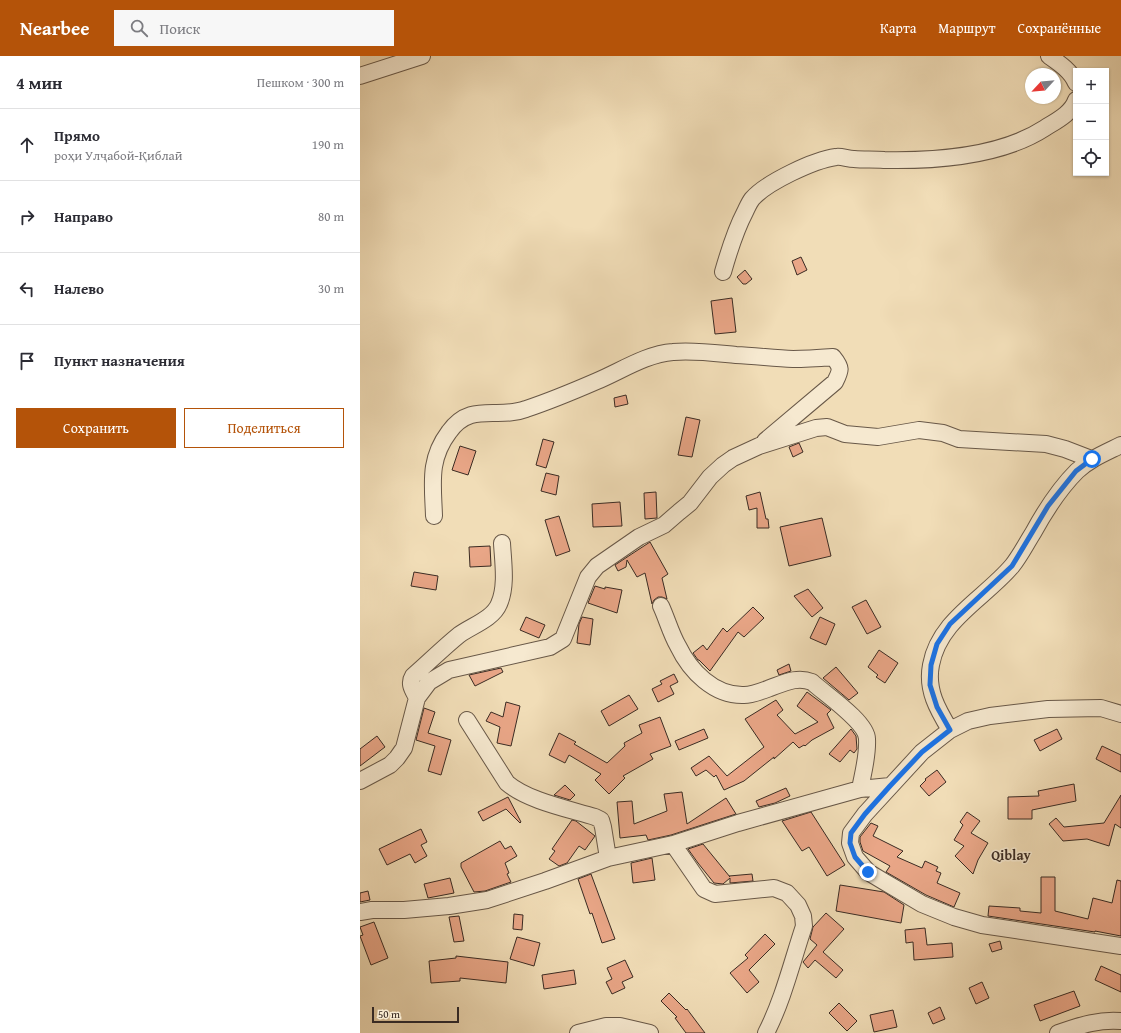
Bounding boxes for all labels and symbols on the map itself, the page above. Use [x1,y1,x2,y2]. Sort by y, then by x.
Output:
north arrow [1025,68,1061,104]
route start [1083,450,1101,468]
district label: Qiblay [991,845,1032,865]
route end [859,863,877,881]
scale bar [372,1005,459,1024]

